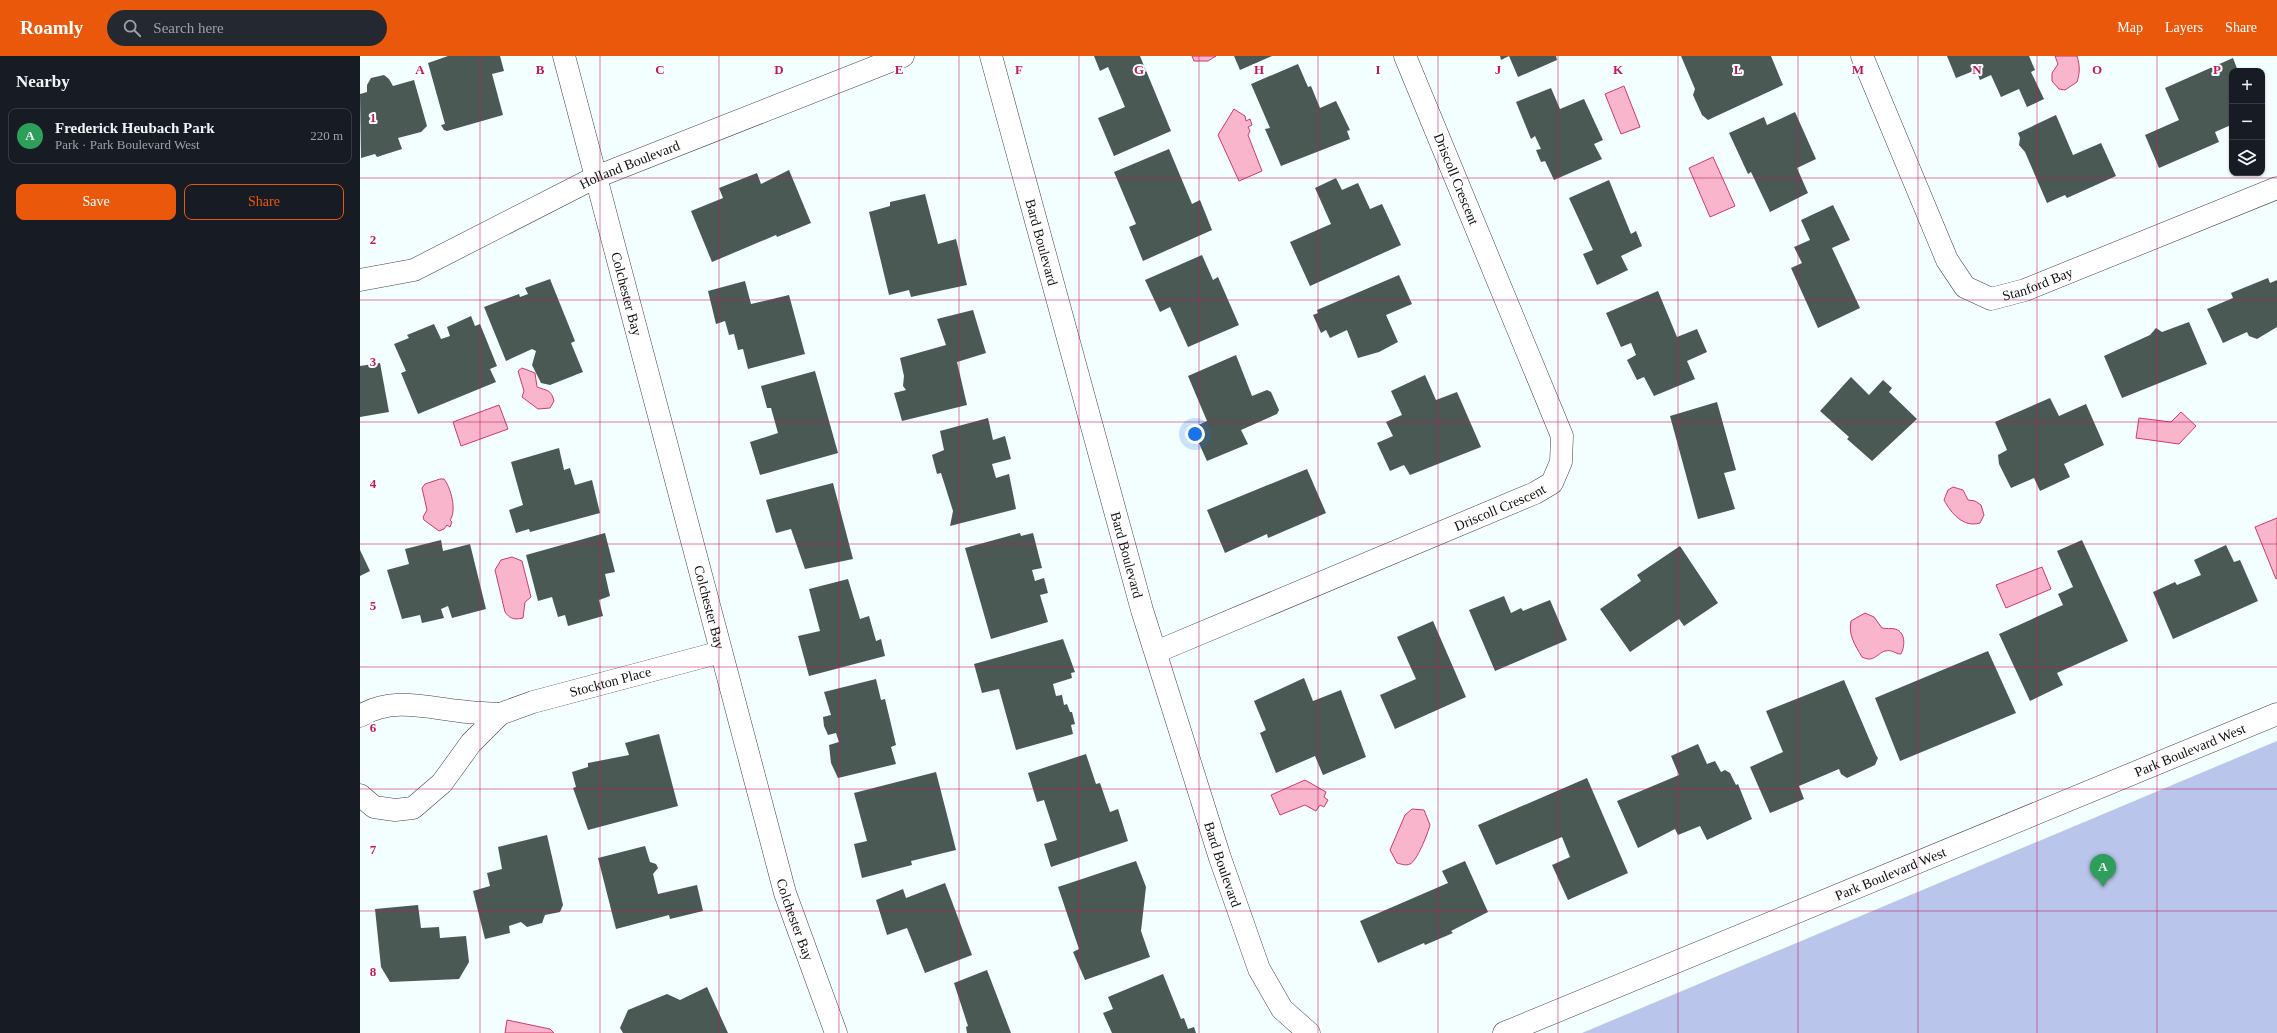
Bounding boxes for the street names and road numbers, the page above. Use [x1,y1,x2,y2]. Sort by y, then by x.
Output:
street label: Driscoll Crescent [1431,131,1481,227]
street label: Holland Boulevard [577,137,682,192]
street label: Bard Boulevard [1023,197,1061,287]
street label: Colchester Bay [609,250,645,337]
street label: Stanford Bay [2000,264,2075,303]
street label: Driscoll Crescent [1452,481,1548,534]
street label: Bard Boulevard [1108,510,1146,600]
street label: Colchester Bay [691,564,728,651]
street label: Stockton Place [568,663,653,699]
street label: Park Boulevard West [2132,720,2248,779]
street label: Bard Boulevard [1202,820,1244,909]
street label: Park Boulevard West [1833,844,1948,903]
street label: Colchester Bay [774,877,816,963]

